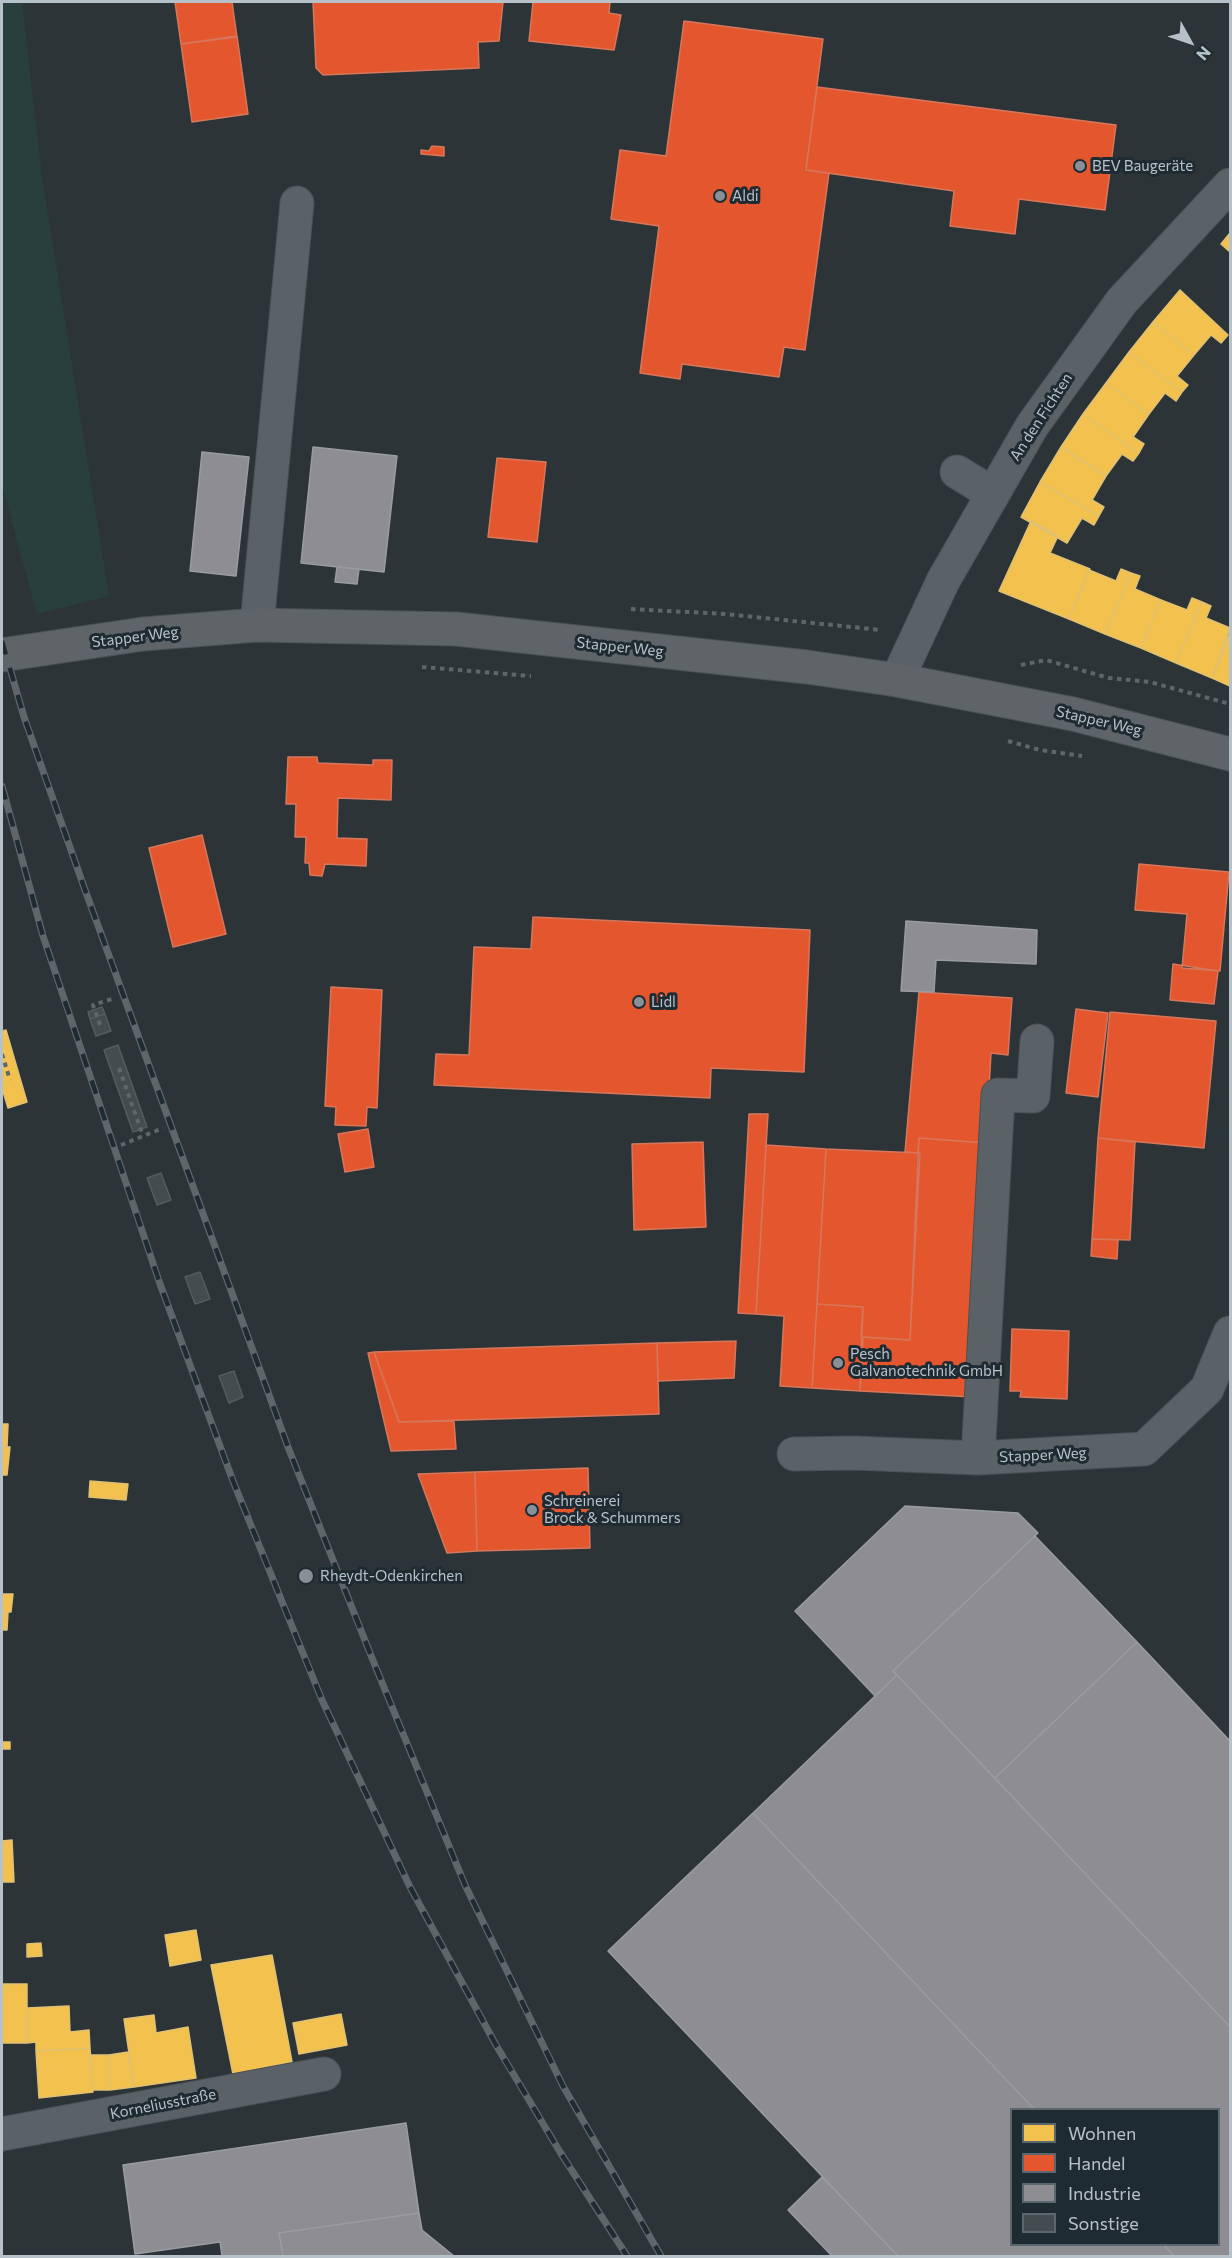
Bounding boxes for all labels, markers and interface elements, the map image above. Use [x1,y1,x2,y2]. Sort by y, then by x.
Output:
north arrow [1160,12,1220,72]
text: N [1193,43,1215,65]
place label: BEV Baugeräte [1092,157,1193,175]
marker: BEV Baugeräte [1073,159,1087,173]
place label: Aldi [732,187,759,205]
marker: Aldi [713,189,727,203]
street label: An den Fichten [1006,370,1076,464]
street label: Stapper Weg [91,623,179,651]
street label: Stapper Weg [576,633,664,661]
street label: Stapper Weg [1054,702,1144,740]
place label: Lidl [651,993,676,1011]
marker: Lidl [632,995,646,1009]
place label: Pesch Galvanotechnik GmbH [850,1345,1003,1380]
marker: Pesch Galvanotechnik GmbH [831,1356,845,1370]
street label: Stapper Weg [999,1444,1087,1466]
place label: Schreinerei Brock & Schummers [544,1492,681,1527]
marker: Schreinerei Brock & Schummers [525,1503,539,1517]
marker: Rheydt-Odenkirchen [297,1567,315,1585]
place label: Rheydt-Odenkirchen [320,1567,463,1585]
street label: Korneliusstraße [109,2085,217,2123]
legend [1010,2108,1220,2246]
text: Wohnen [1068,2122,1136,2144]
text: Handel [1068,2152,1126,2174]
text: Industrie [1068,2182,1141,2204]
text: Sonstige [1068,2212,1139,2234]

